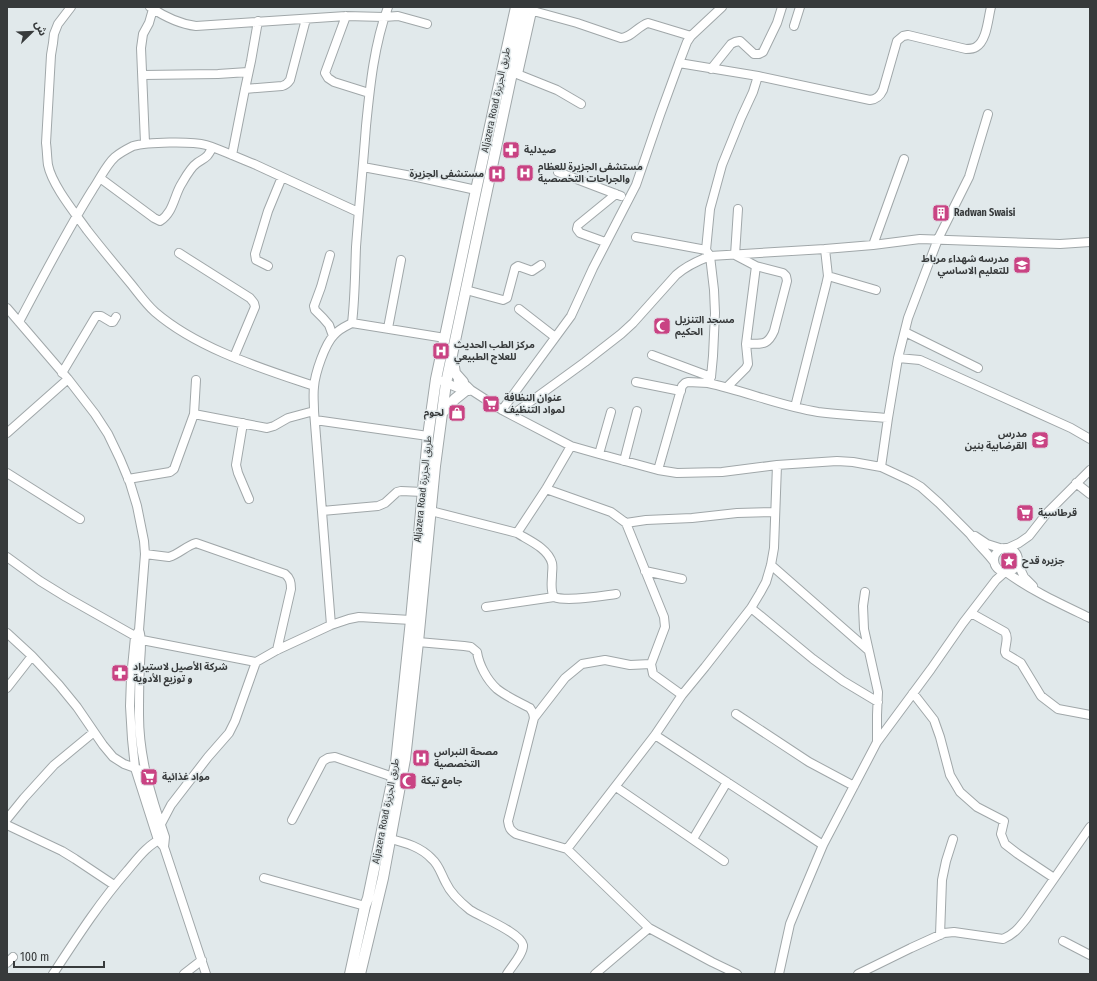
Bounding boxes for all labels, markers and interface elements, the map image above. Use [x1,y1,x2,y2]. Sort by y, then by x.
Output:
north arrow [12,12,52,52]
text: ش [32,19,50,38]
street label: Aljazera Road طريق الجزيزة [479,46,513,154]
pharmacy icon: صيدلية [501,140,521,160]
place label: صيدلية [524,144,556,156]
place label: مستشفى الجزيرة للعظام والجراحات التخصصية [538,161,643,185]
hospital icon: مستشفى الجزيرة للعظام والجراحات التخصصية [515,163,535,183]
hospital icon: مستشفى الجزيرة [487,164,507,184]
place label: مستشفى الجزيرة [410,168,484,180]
building icon: Radwan Swaisi [931,203,951,223]
place label: Radwan Swaisi [954,207,1016,219]
place label: مدرسه شهداء مرباط للتعليم الاساسي [921,253,1009,279]
school or university icon: مدرسه شهداء مرباط للتعليم الاساسي [1012,255,1032,275]
place label: مسجد التنزيل الحكيم [675,314,735,339]
mosque icon: مسجد التنزيل الحكيم [652,316,672,336]
place label: مركز الطب الحديث للعلاج الطبيعي [454,339,535,365]
hospital icon: مركز الطب الحديث للعلاج الطبيعي [431,341,451,361]
place label: عنوان النظافة لمواد التنظيف [504,392,565,416]
supermarket icon: عنوان النظافة لمواد التنظيف [481,394,501,414]
shop icon: لحوم [447,403,467,423]
place label: لحوم [424,407,444,420]
place label: مدرس القرضابية بنين [965,428,1027,452]
school or university icon: مدرس القرضابية بنين [1030,430,1050,450]
street label: Aljazera Road طريق الجزيزة [411,435,435,543]
supermarket icon: قرطاسية [1015,503,1035,523]
place label: قرطاسية [1038,507,1077,519]
place icon: جزيره قدح [999,551,1019,571]
place label: جزيره قدح [1022,555,1065,569]
place label: شركة الأصيل لاستيراد و توزيع الأدوية [133,661,228,687]
pharmacy icon: شركة الأصيل لاستيراد و توزيع الأدوية [110,663,130,683]
place label: مصحة النبراس التخصصية [434,746,498,770]
hospital icon: مصحة النبراس التخصصية [411,748,431,768]
street label: Aljazera Road طريق الجزيزة [370,757,402,865]
supermarket icon: مواد غذائية [139,767,159,787]
place label: مواد غذائية [162,771,210,783]
mosque icon: جامع تيكة [398,771,418,791]
place label: جامع تيكة [421,775,463,789]
scale bar [14,943,104,969]
text: 100 m [20,950,49,964]

